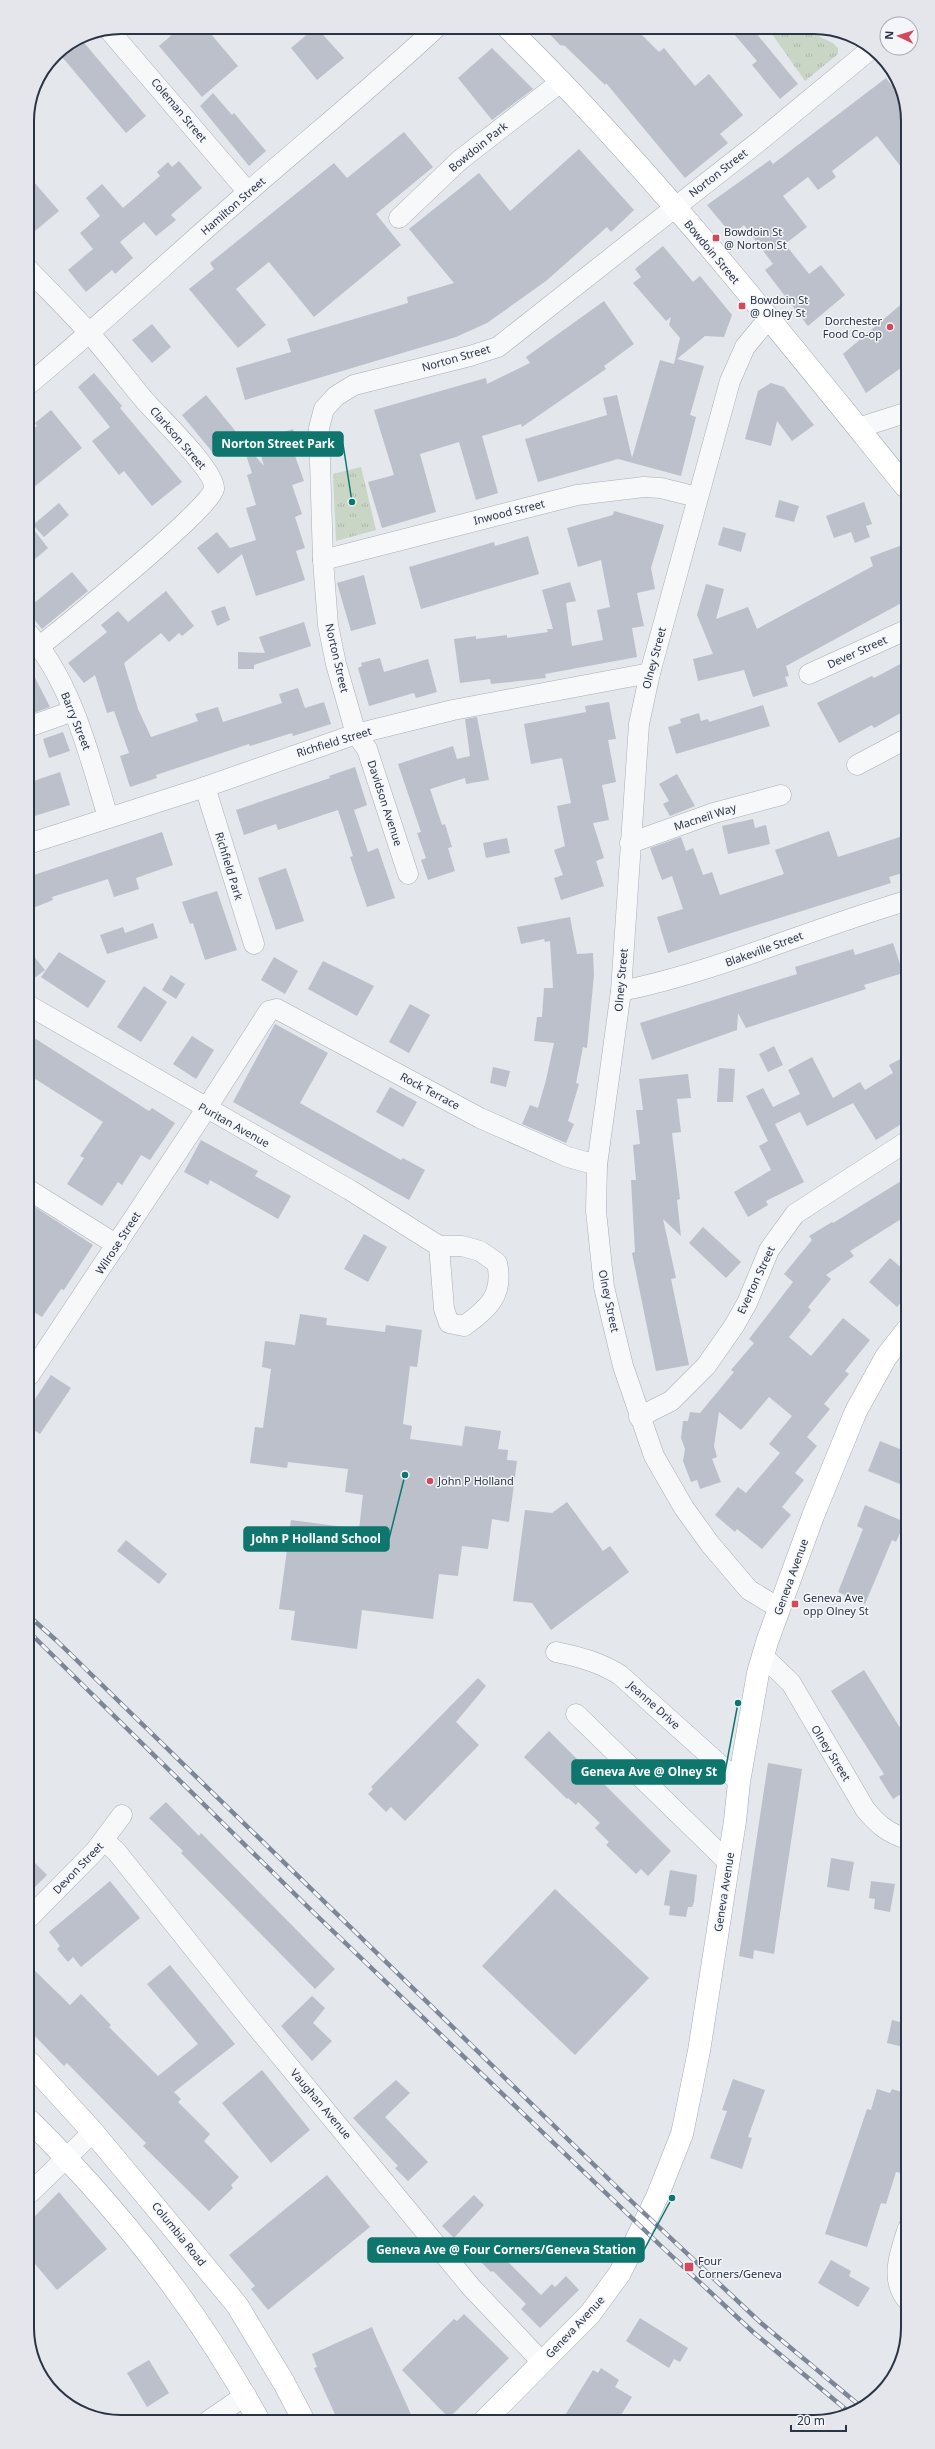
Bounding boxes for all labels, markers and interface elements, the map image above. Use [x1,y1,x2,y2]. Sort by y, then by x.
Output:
north arrow [879,16,919,56]
text: N [881,30,896,40]
street label: Coleman Street [148,74,211,145]
street label: Bowdoin Park [445,118,510,175]
street label: Norton Street [685,145,750,200]
street label: Hamilton Street [197,173,268,238]
street label: Bowdoin Street [681,217,743,287]
place label: Bowdoin St @ Norton St [724,224,787,252]
marker: Bowdoin St @ Norton St [711,233,721,243]
place label: Bowdoin St @ Olney St [750,292,808,320]
marker: Bowdoin St @ Olney St [737,301,747,311]
place label: Dorchester Food Co-op [823,313,882,341]
marker: Dorchester Food Co-op [885,322,895,332]
street label: Norton Street [420,341,492,374]
street label: Clarkson Street [147,403,210,472]
callout: Norton Street Park [213,432,343,456]
text: Norton Street Park [221,435,335,452]
street label: Inwood Street [472,495,546,528]
street label: Norton Street [322,622,353,694]
street label: Olney Street [638,625,669,690]
street label: Dever Street [825,632,889,671]
street label: Barry Street [58,689,95,752]
street label: Richfield Street [294,723,373,760]
street label: Davidson Avenue [364,758,406,848]
street label: Macneil Way [672,799,738,834]
street label: Richfield Park [212,830,247,902]
street label: Blakeville Street [723,927,805,970]
street label: Olney Street [610,948,631,1012]
street label: Rock Terrace [398,1069,463,1113]
street label: Puritan Avenue [196,1099,273,1150]
street label: Wilrose Street [92,1208,143,1277]
street label: Everton Street [733,1243,778,1316]
street label: Olney Street [596,1268,623,1333]
place label: John P Holland [437,1473,514,1488]
marker: John P Holland [425,1476,435,1486]
callout: John P Holland School [244,1527,389,1551]
text: John P Holland School [250,1530,381,1547]
street label: Geneva Avenue [770,1537,811,1617]
place label: Geneva Ave opp Olney St [803,1590,869,1618]
marker: Geneva Ave opp Olney St [790,1599,800,1609]
street label: Jeanne Drive [624,1677,684,1732]
street label: Olney Street [808,1722,855,1784]
callout: Geneva Ave @ Olney St [572,1760,725,1784]
text: Geneva Ave @ Olney St [581,1763,717,1780]
street label: Devon Street [49,1838,106,1897]
street label: Geneva Avenue [710,1851,737,1933]
street label: Vaughan Avenue [288,2065,355,2142]
street label: Columbia Road [149,2198,210,2269]
callout: Geneva Ave @ Four Corners/Geneva Station [368,2238,644,2262]
text: Geneva Ave @ Four Corners/Geneva Station [376,2241,636,2258]
place label: Four Corners/Geneva [698,2253,782,2281]
marker: Four Corners/Geneva [683,2261,695,2273]
street label: Geneva Avenue [542,2292,607,2361]
scale bar [791,2407,846,2433]
text: 20 m [797,2412,825,2429]

